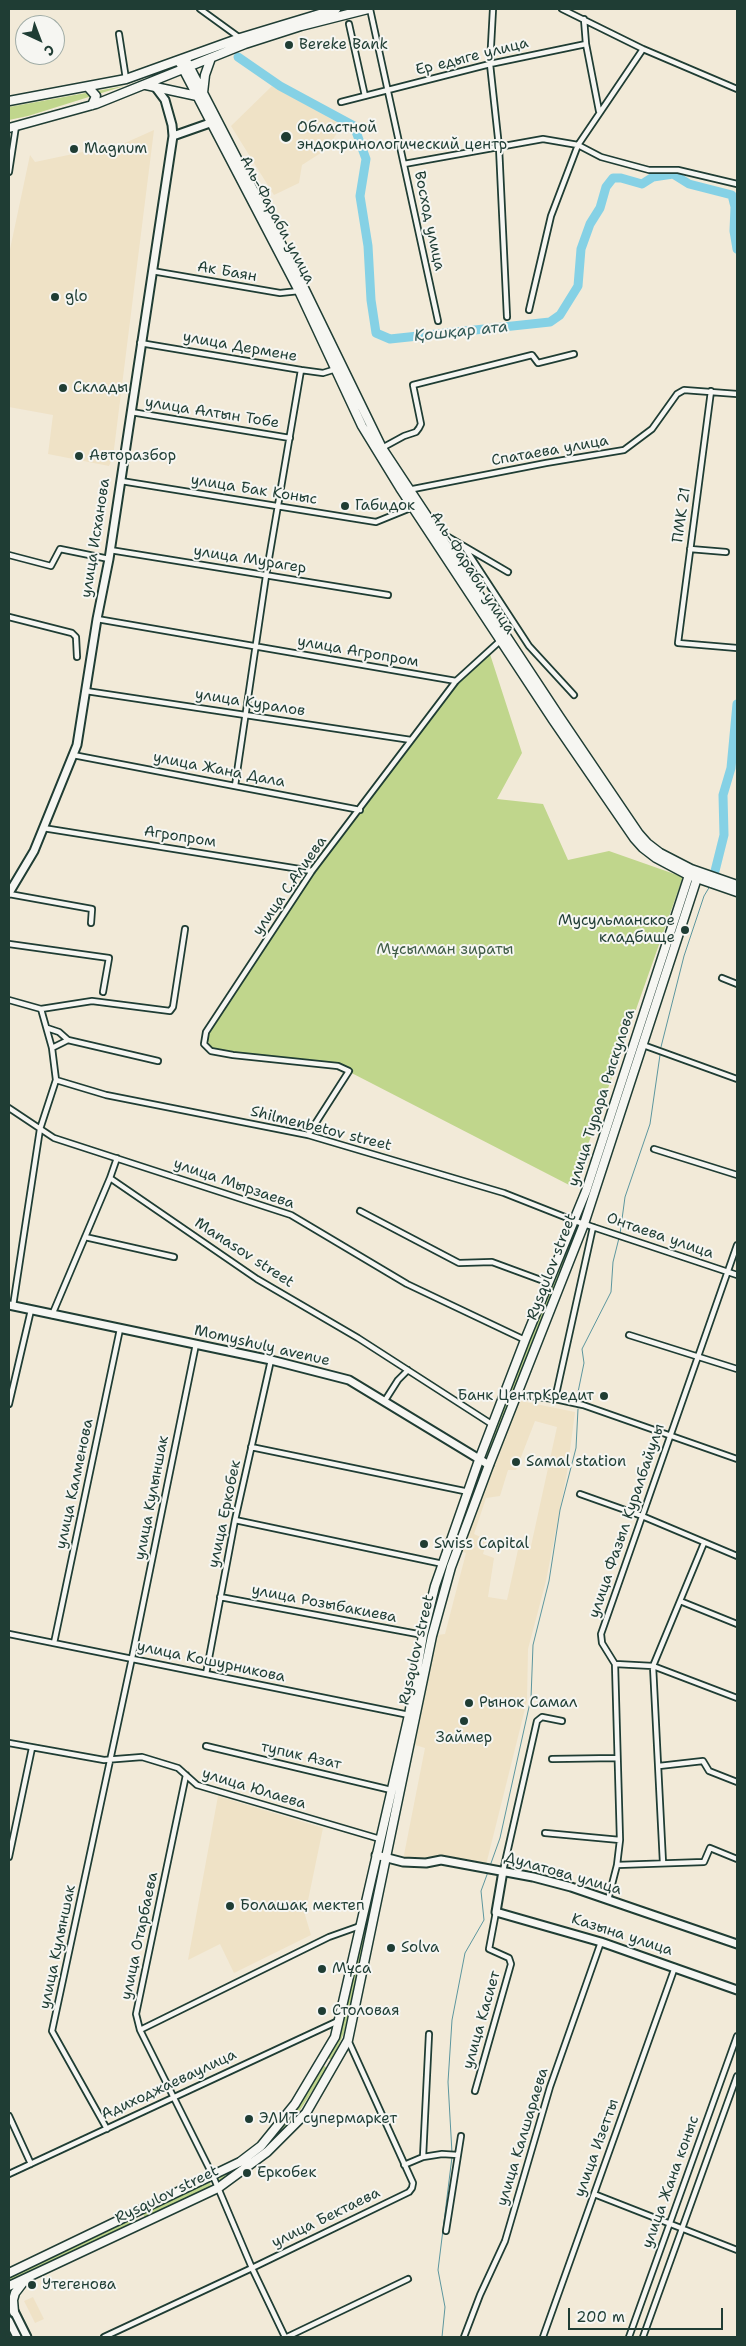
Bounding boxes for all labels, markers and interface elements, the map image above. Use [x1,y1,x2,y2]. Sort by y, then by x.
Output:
north arrow [15,15,65,65]
street label: Ер едыге улица [414,34,530,80]
place label: Bereke Bank [299,36,388,54]
marker: Bereke Bank [283,39,295,51]
text: С [40,41,59,60]
place label: Областной эндокринологический центр [297,119,507,154]
marker: Областной эндокринологический центр [279,130,293,144]
place label: Magnum [84,140,147,158]
marker: Magnum [68,143,80,155]
street label: Аль-Фараби улица [236,153,318,287]
street label: Восход улица [410,170,448,272]
street label: Ак Баян [196,258,258,286]
place label: glo [65,288,88,306]
marker: glo [49,291,61,303]
water label: Қошқар ата [413,318,509,346]
street label: улица Дермене [181,328,299,366]
place label: Склады [73,379,128,397]
marker: Склады [57,382,69,394]
street label: улица Алтын Тобе [144,394,280,432]
street label: Спатаева улица [490,432,610,470]
place label: Авторазбор [89,447,176,465]
marker: Авторазбор [73,450,85,462]
street label: улица Бак Коныс [190,471,318,509]
street label: улица Исханова [78,477,114,599]
street label: ПМК 21 [669,486,695,544]
place label: Габидок [355,497,415,515]
marker: Габидок [339,500,351,512]
street label: Аль-Фараби улица [426,508,518,638]
street label: улица Мурагер [192,542,308,578]
street label: улица Агропром [296,632,420,672]
street label: улица Куралов [194,685,306,721]
street label: улица Жана Дала [151,748,287,792]
street label: Агропром [143,822,217,852]
street label: улица С.Алиева [249,833,331,939]
place label: Мусульманское кладбище [558,912,675,947]
marker: Мусульманское кладбище [679,924,691,936]
park label: Мұсылман зираты [376,941,514,959]
street label: улица Турара Рыскулова [565,1007,639,1189]
street label: Shilmenbetov street [249,1103,393,1155]
street label: улица Мырзаева [171,1155,297,1213]
street label: Онтаева улица [604,1209,716,1263]
street label: Rysqulov street [523,1211,581,1323]
street label: Manasov street [191,1214,297,1292]
street label: Momyshuly avenue [192,1322,332,1370]
place label: Банк ЦентрКредит [457,1387,594,1405]
marker: Банк ЦентрКредит [598,1390,610,1402]
street label: улица Калменова [52,1417,98,1551]
street label: улица Фазыл Куралбайулы [585,1422,669,1620]
street label: улица Кулыншак [131,1434,173,1562]
place label: Samal station [526,1453,626,1471]
marker: Samal station [510,1456,522,1468]
street label: улица Еркобек [205,1458,245,1570]
place label: Swiss Capital [434,1535,529,1553]
marker: Swiss Capital [418,1538,430,1550]
street label: улица Розыбакиева [250,1581,398,1627]
street label: Rysqulov street [396,1593,438,1707]
street label: улица Кошурникова [135,1637,287,1687]
place label: Рынок Самал [479,1694,577,1712]
marker: Рынок Самал [463,1697,475,1709]
marker: Займер [458,1715,470,1727]
place label: Займер [436,1729,492,1747]
street label: тупик Азат [259,1738,343,1774]
street label: улица Юлаева [200,1765,308,1813]
street label: Дулатова улица [502,1849,624,1899]
street label: улица Отарбаева [118,1871,162,2001]
street label: улица Кулыншак [36,1883,80,2011]
place label: Болашақ мектеп [240,1897,365,1915]
marker: Болашақ мектеп [224,1900,236,1912]
street label: Казына улица [569,1910,675,1960]
place label: Solva [401,1939,439,1957]
marker: Solva [385,1942,397,1954]
place label: Мұса [332,1960,371,1978]
marker: Мұса [316,1963,328,1975]
street label: улица Касиет [459,1969,505,2071]
place label: Столовая [332,2002,399,2020]
marker: Столовая [316,2005,328,2017]
street label: Адиходжаеваулица [99,2046,239,2124]
street label: улица Калшараева [493,2066,553,2208]
street label: улица Изетты [571,2097,623,2199]
place label: ЭЛИТ супермаркет [259,2110,397,2128]
marker: ЭЛИТ супермаркет [243,2113,255,2125]
street label: улица Жана коныс [639,2113,703,2251]
street label: Rysqulov street [112,2162,222,2228]
place label: Еркобек [257,2164,316,2182]
marker: Еркобек [241,2167,253,2179]
street label: улица Бектаева [269,2184,383,2252]
place label: Утегенова [42,2276,116,2294]
marker: Утегенова [26,2279,38,2291]
scale bar [571,2298,726,2330]
text: 200 m [576,2307,625,2327]

